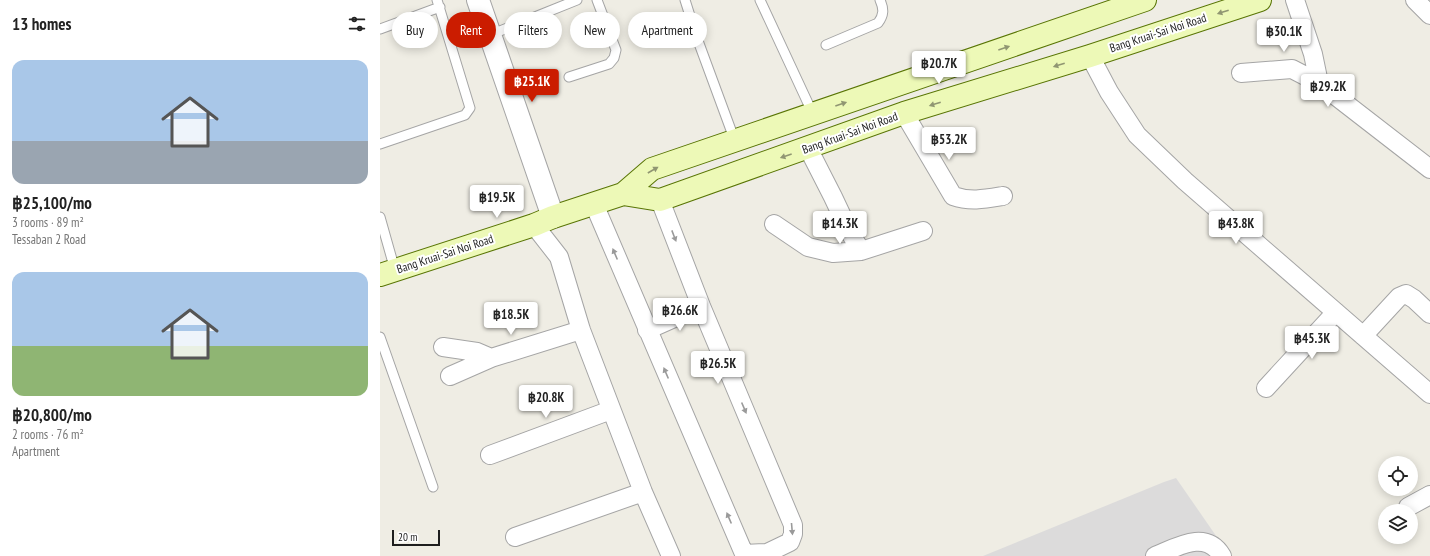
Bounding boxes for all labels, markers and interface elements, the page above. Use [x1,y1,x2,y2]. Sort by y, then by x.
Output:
one-way arrow [1216,9,1228,15]
street label: Bang Kruai-Sai Noi Road [1108,10,1208,55]
chip: Buy [392,12,438,48]
chip: Rent [446,12,496,48]
chip: Filters [504,12,562,48]
chip: New [570,12,620,48]
chip: Apartment [628,12,707,48]
text: 13 homes [12,13,71,35]
icon: filters [346,13,368,35]
pin: ฿30.1K [1251,19,1317,53]
text: ฿30.1K [1266,23,1302,40]
one-way arrow [998,45,1010,51]
pin: ฿20.7K [906,51,972,85]
text: ฿20.7K [921,55,957,72]
one-way arrow [1053,62,1065,68]
pin: ฿25.1K [499,69,565,103]
text: ฿25.1K [514,73,550,90]
pin: ฿29.2K [1295,74,1361,108]
text: ฿29.2K [1310,78,1346,95]
icon: home [154,86,226,158]
one-way arrow [836,101,848,107]
one-way arrow [929,101,941,107]
street label: Bang Kruai-Sai Noi Road [800,108,900,157]
pin: ฿53.2K [916,127,982,161]
text: ฿53.2K [931,131,967,148]
one-way arrow [779,153,791,159]
one-way arrow [647,166,659,173]
pin: ฿19.5K [464,185,530,219]
text: ฿19.5K [479,189,515,206]
text: ฿25,100/mo [12,192,92,214]
pin: ฿14.3K [807,211,873,245]
pin: ฿43.8K [1203,211,1269,245]
text: 3 rooms · 89 m² [12,214,84,231]
text: ฿14.3K [822,215,858,232]
text: ฿43.8K [1218,215,1254,232]
text: Tessaban 2 Road [12,231,86,248]
street label: Bang Kruai-Sai Noi Road [395,231,495,276]
one-way arrow [671,231,677,243]
one-way arrow [612,248,618,259]
icon: home [154,298,226,370]
pin: ฿26.6K [647,298,713,332]
pin: ฿18.5K [478,302,544,336]
text: ฿26.6K [662,302,698,319]
text: ฿18.5K [493,306,529,323]
pin: ฿45.3K [1279,326,1345,360]
text: ฿45.3K [1294,330,1330,347]
pin: ฿26.5K [685,351,751,385]
text: ฿26.5K [700,355,736,372]
one-way arrow [663,368,669,379]
pin: ฿20.8K [513,385,579,419]
text: ฿20.8K [528,389,564,406]
one-way arrow [742,403,748,415]
text: ฿20,800/mo [12,404,92,426]
text: 2 rooms · 76 m² [12,426,84,443]
text: Apartment [12,443,60,460]
map controls [1378,456,1418,544]
button: locate [1378,456,1418,496]
button: layers [1378,504,1418,544]
one-way arrow [725,512,731,524]
one-way arrow [789,522,796,535]
scale bar [392,528,440,547]
text: 20 m [398,530,417,544]

